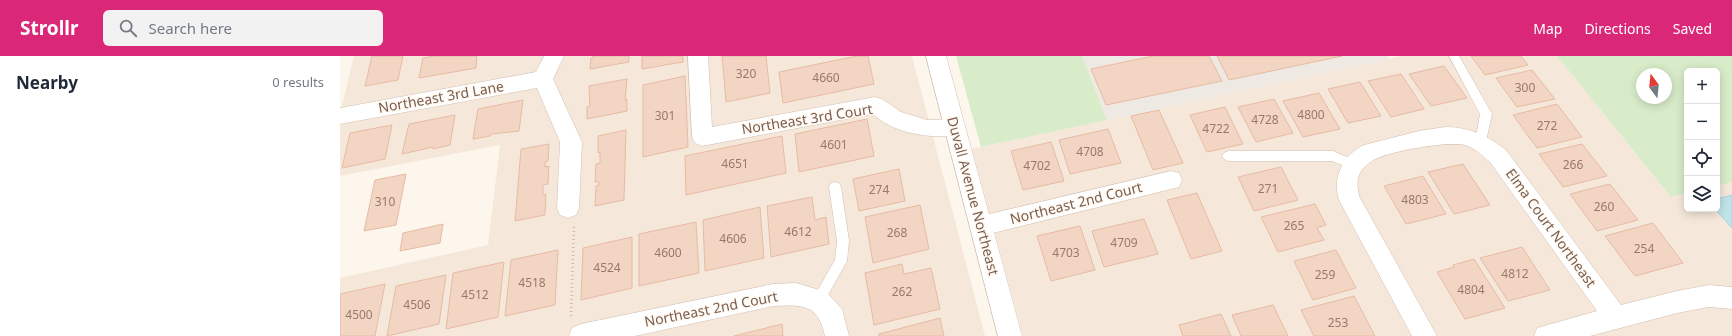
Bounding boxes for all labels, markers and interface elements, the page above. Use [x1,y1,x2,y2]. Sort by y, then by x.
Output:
search box [103,10,383,46]
text: Strollr [20,15,79,41]
icon: search [117,17,139,39]
text: Search here [149,18,232,38]
text: Map [1533,19,1562,38]
text: Directions [1584,19,1651,38]
text: Saved [1673,19,1712,38]
house number: 320 [736,65,756,82]
north arrow [1636,68,1672,104]
map controls [1684,68,1720,212]
button: + [1684,68,1720,104]
house number: 4660 [812,69,840,86]
text: Nearby [16,71,78,94]
text: 0 results [272,73,324,91]
street label: Northeast 3rd Lane [377,76,505,117]
house number: 300 [1515,79,1535,96]
street label: Northeast 3rd Court [740,99,874,138]
button: − [1684,104,1720,140]
house number: 4800 [1297,106,1325,123]
house number: 301 [655,107,675,124]
house number: 4728 [1251,111,1279,128]
street label: Duvall Avenue Northeast [943,114,1004,277]
house number: 272 [1537,117,1557,134]
house number: 4722 [1202,120,1230,137]
house number: 4601 [820,136,848,153]
button: locate [1684,140,1720,176]
house number: 4708 [1076,143,1104,160]
house number: 4651 [721,155,749,172]
house number: 266 [1563,156,1583,173]
house number: 4702 [1023,157,1051,174]
street label: Elma Court Northeast [1502,164,1601,291]
button: layers [1684,176,1720,212]
street label: Northeast 2nd Court [1008,177,1144,228]
house number: 271 [1258,180,1278,197]
house number: 274 [869,181,889,198]
house number: 4803 [1401,191,1429,208]
house number: 310 [375,193,395,210]
house number: 260 [1594,198,1614,215]
house number: 265 [1284,217,1304,234]
house number: 4612 [784,223,812,240]
house number: 268 [887,224,907,241]
house number: 4606 [719,230,747,247]
house number: 4709 [1110,234,1138,251]
house number: 254 [1634,240,1654,257]
house number: 4600 [654,244,682,261]
house number: 4703 [1052,244,1080,261]
house number: 4524 [593,259,621,276]
house number: 4812 [1501,265,1529,282]
house number: 259 [1315,266,1335,283]
house number: 4518 [518,274,546,291]
house number: 4804 [1457,281,1485,298]
house number: 262 [892,283,912,300]
house number: 4512 [461,286,489,303]
street label: Northeast 2nd Court [643,286,779,331]
house number: 4506 [403,296,431,313]
house number: 4500 [345,306,373,323]
house number: 253 [1328,314,1348,331]

